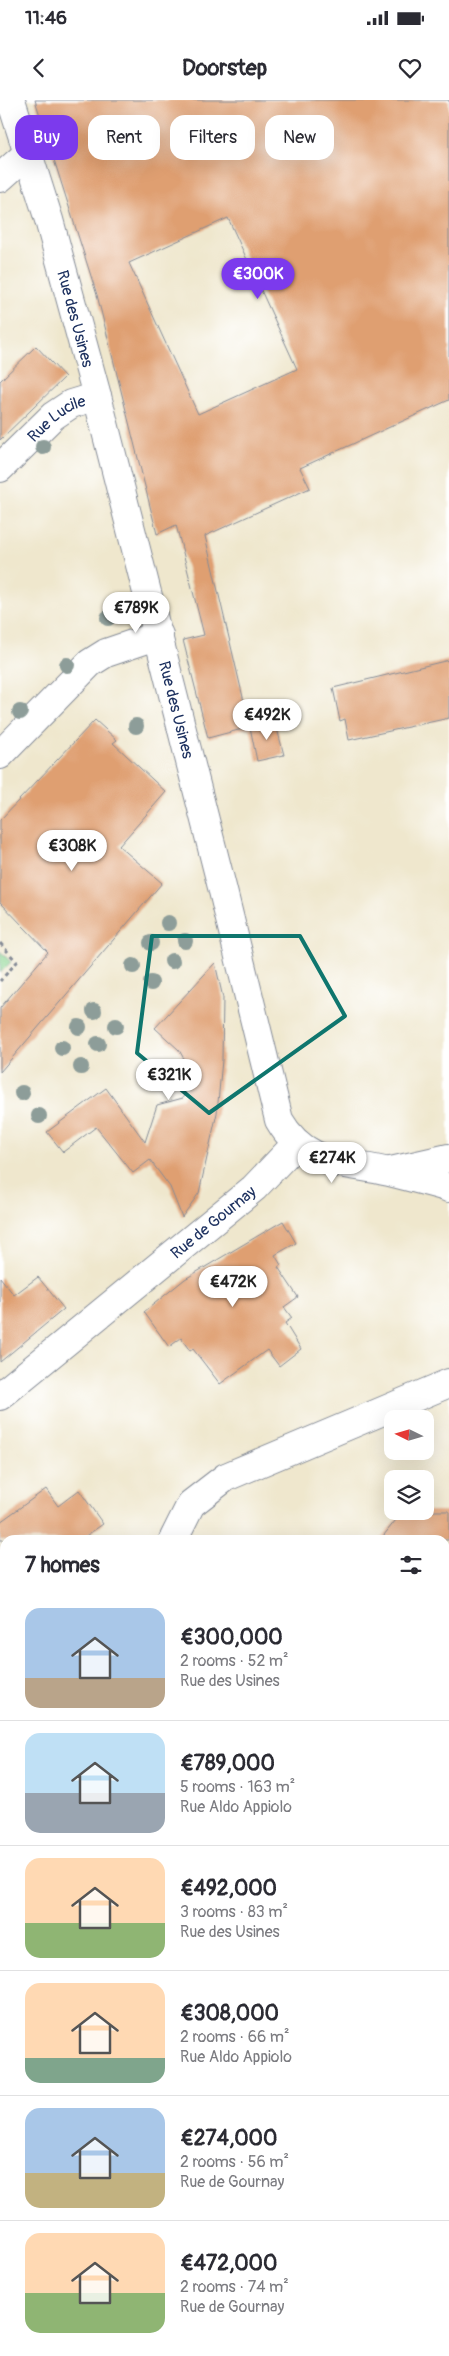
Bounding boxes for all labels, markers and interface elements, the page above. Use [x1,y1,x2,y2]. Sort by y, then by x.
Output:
text: 11:46 [25,6,67,30]
icon: back [25,54,53,82]
text: Doorstep [182,54,267,82]
icon: heart [396,54,424,82]
chip: Buy [15,115,78,160]
chip: Rent [88,115,160,160]
chip: Filters [170,115,255,160]
chip: New [265,115,334,160]
pin: €300K [223,258,293,300]
text: €300K [233,264,284,284]
street label: Rue des Usines [52,268,98,370]
street label: Rue Lucile [23,391,88,447]
pin: €789K [101,592,171,634]
text: €789K [114,598,158,618]
street label: Rue des Usines [154,659,198,761]
pin: €492K [232,698,302,741]
text: €492K [244,705,290,725]
pin: €308K [37,830,107,872]
text: €308K [48,836,96,856]
pin: €321K [134,1058,204,1101]
text: €321K [147,1065,191,1085]
pin: €274K [297,1142,367,1184]
text: €274K [309,1148,355,1168]
street label: Rue de Gournay [167,1182,260,1263]
pin: €472K [198,1266,268,1308]
text: €472K [210,1272,256,1292]
north arrow [384,1410,434,1460]
map controls [384,1410,434,1520]
button: layers [384,1470,434,1520]
icon: filters [397,1551,425,1579]
text: 7 homes [25,1552,100,1579]
text: €300,000 [180,1624,283,1651]
icon: home [65,1628,125,1688]
text: 2 rooms · 52 m² [180,1651,289,1671]
text: Rue des Usines [180,1671,280,1691]
text: €789,000 [180,1750,275,1777]
icon: home [65,1753,125,1813]
text: 5 rooms · 163 m² [180,1777,295,1797]
text: Rue Aldo Appiolo [180,1797,292,1817]
text: €492,000 [180,1875,277,1902]
icon: home [65,1878,125,1938]
text: 3 rooms · 83 m² [180,1902,288,1922]
text: Rue des Usines [180,1922,280,1942]
text: €308,000 [180,2000,279,2027]
icon: home [65,2003,125,2063]
text: 2 rooms · 66 m² [180,2027,290,2047]
text: Rue Aldo Appiolo [180,2047,292,2067]
text: €274,000 [180,2125,277,2152]
icon: home [65,2128,125,2188]
text: 2 rooms · 56 m² [180,2152,289,2172]
text: Rue de Gournay [180,2172,284,2192]
text: €472,000 [180,2250,277,2277]
icon: home [65,2253,125,2313]
text: 2 rooms · 74 m² [180,2277,289,2297]
text: Rue de Gournay [180,2297,284,2317]

